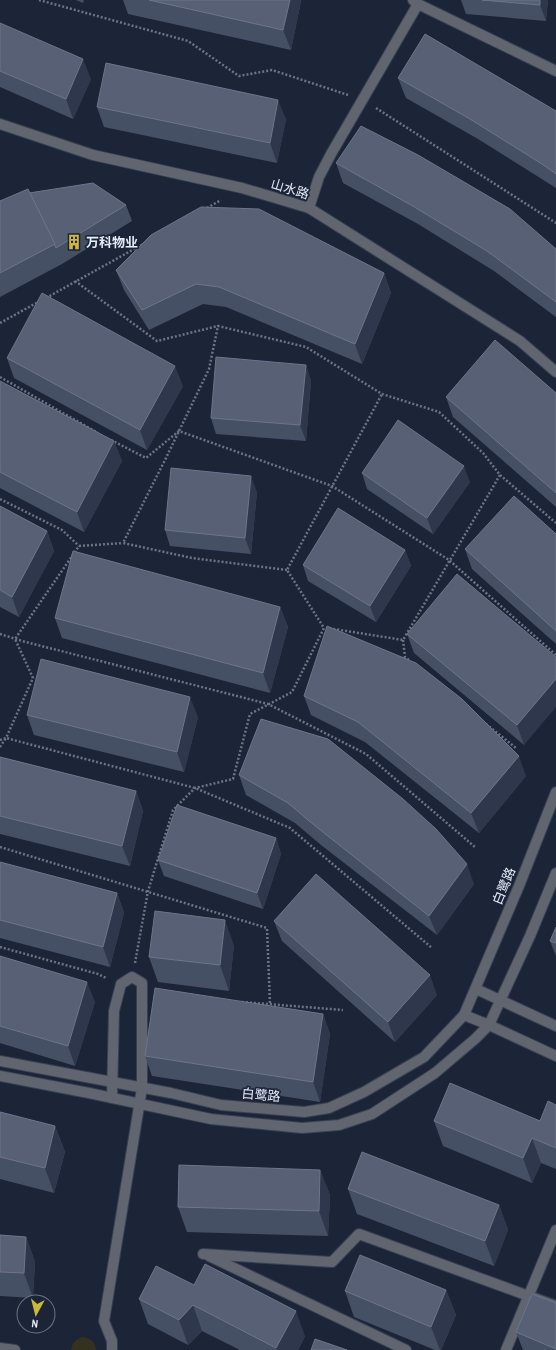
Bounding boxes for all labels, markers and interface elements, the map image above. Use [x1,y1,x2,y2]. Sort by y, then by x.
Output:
street label: 山水路 [269,175,311,203]
building icon: 万科物业 [65,233,83,251]
place label: 万科物业 [86,234,138,251]
street label: 白鹭路 [489,865,519,907]
street label: 白鹭路 [241,1085,281,1105]
north arrow [16,1294,56,1334]
text: N [31,1317,39,1331]

